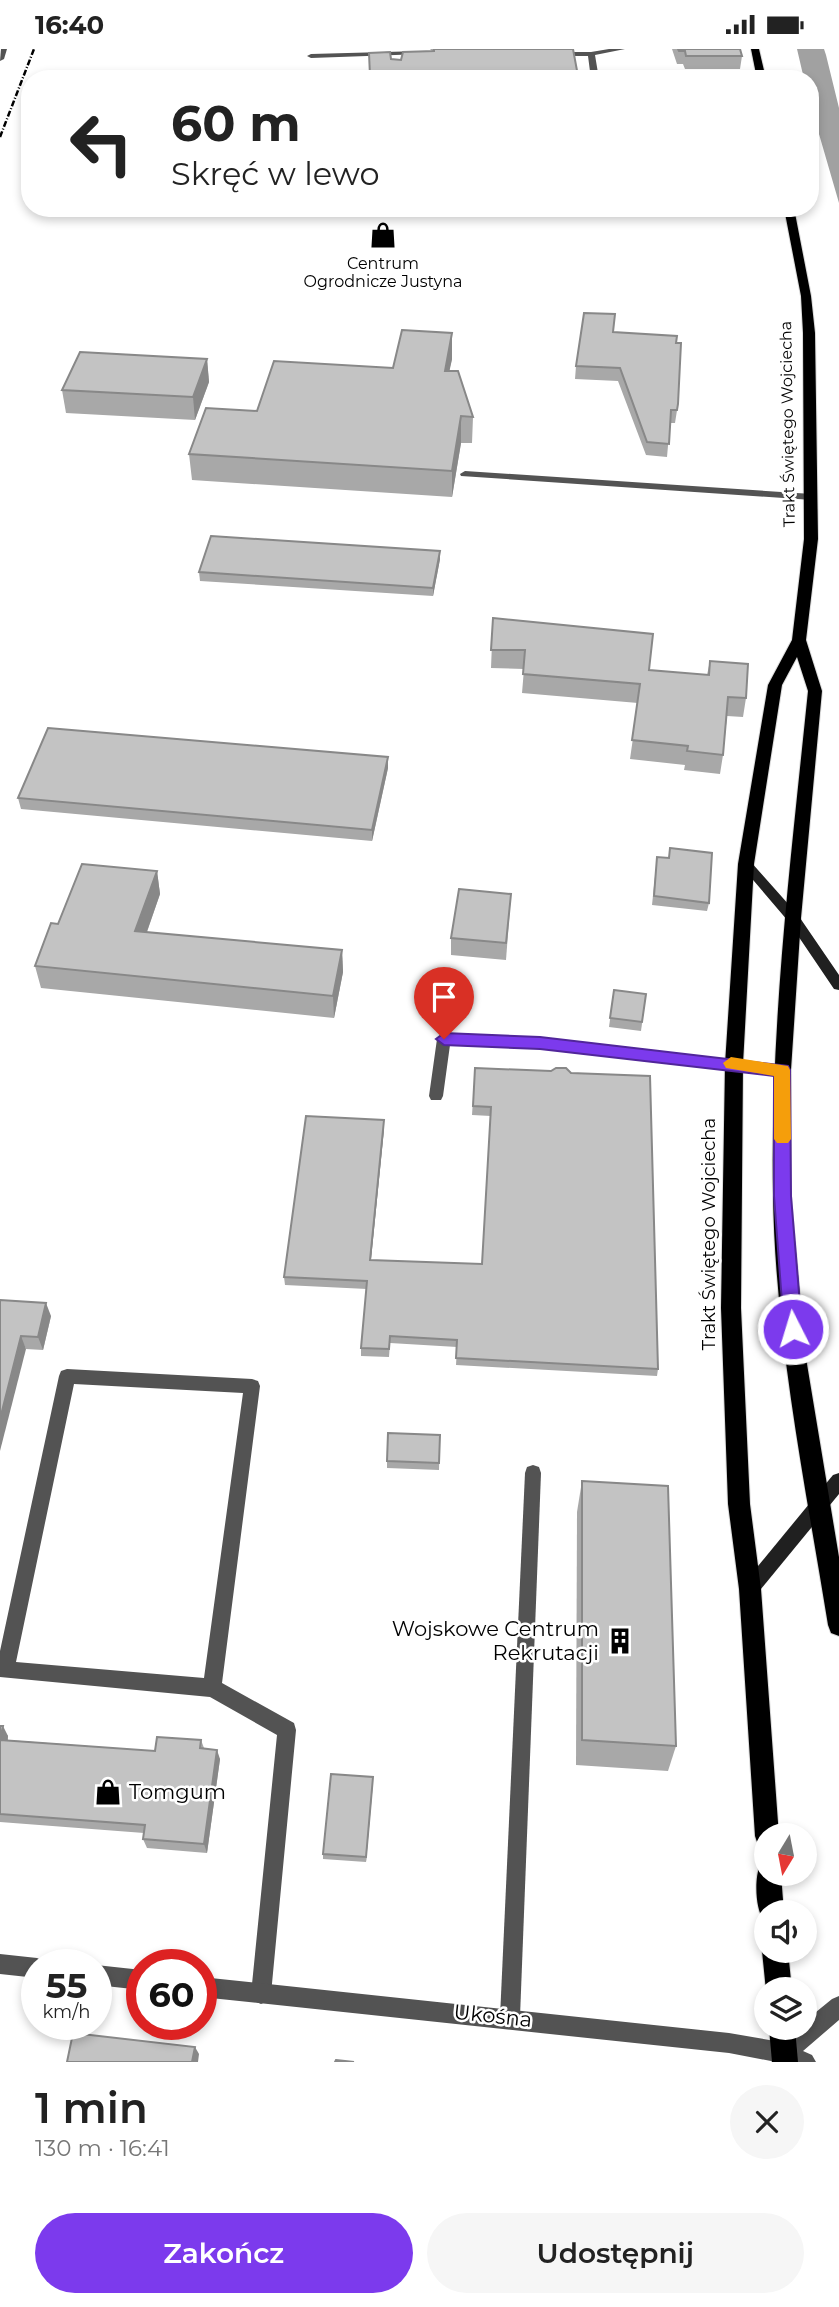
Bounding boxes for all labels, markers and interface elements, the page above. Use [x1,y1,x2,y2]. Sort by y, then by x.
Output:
text: 16:40 [35,9,104,41]
text: 60 m [171,94,301,153]
icon: left [56,98,147,189]
text: Skręć w lewo [171,154,380,193]
shop icon: Centrum Ogrodnicze Justyna [368,220,398,250]
place label: Centrum Ogrodnicze Justyna [304,254,462,291]
street label: Trakt Świętego Wojciecha [776,321,799,527]
pin [414,967,474,1039]
icon: arrive [425,978,463,1016]
street label: Trakt Świętego Wojciecha [698,1118,720,1350]
position arrow [756,1292,830,1366]
place label: Wojskowe Centrum Rekrutacji [392,1616,599,1665]
building icon: Wojskowe Centrum Rekrutacji [605,1626,635,1656]
shop icon: Tomgum [93,1777,123,1807]
place label: Tomgum [129,1779,226,1804]
north arrow [754,1823,817,1887]
map controls [754,1823,817,2040]
button: sound [754,1900,817,1963]
speed limit sign: 60 [126,1949,217,2040]
text: 55 [46,1964,87,2007]
button: layers [754,1977,817,2040]
street label: Ukośna [453,1999,534,2032]
text: km/h [42,2001,91,2023]
text: 1 min [35,2082,148,2134]
button: close [730,2085,804,2159]
text: 130 m · 16:41 [35,2134,170,2162]
button: Zakończ [35,2213,413,2293]
button: Udostępnij [427,2213,804,2293]

